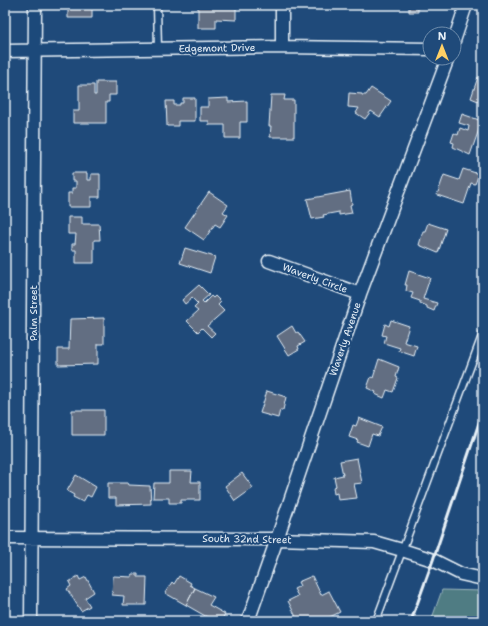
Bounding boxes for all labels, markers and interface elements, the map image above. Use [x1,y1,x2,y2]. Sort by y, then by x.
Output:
north arrow [422,26,462,66]
text: N [438,29,447,44]
street label: Edgemont Drive [179,41,256,55]
street label: Waverly Circle [281,260,350,296]
street label: Palm Street [27,285,40,341]
street label: Waverly Avenue [326,300,364,378]
street label: South 32nd Street [202,532,292,546]

